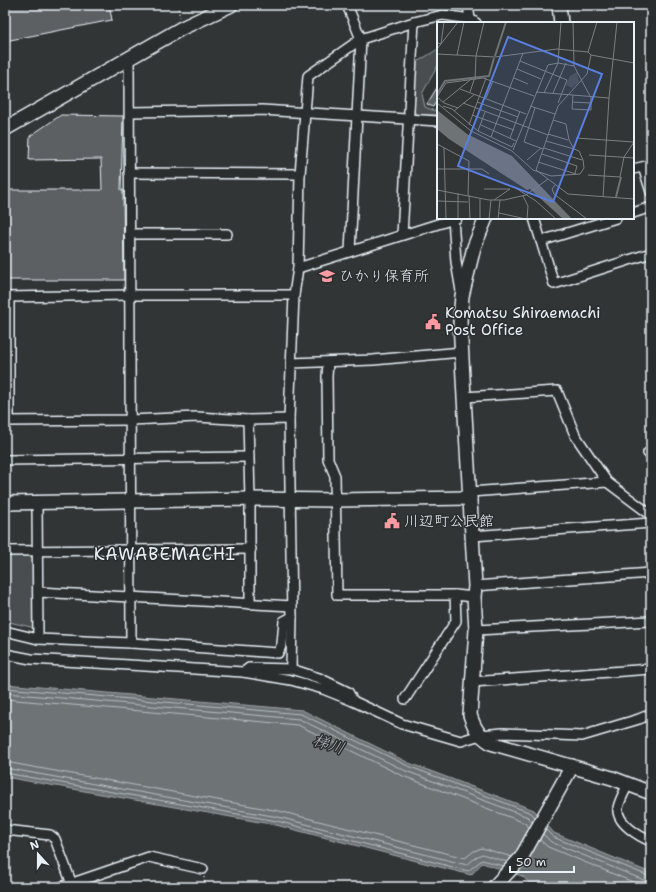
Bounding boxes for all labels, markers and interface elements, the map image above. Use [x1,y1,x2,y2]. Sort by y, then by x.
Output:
inset map [437,22,634,219]
place label: ひかり保育所 [339,266,429,286]
school or university icon: ひかり保育所 [318,267,336,285]
place label: Komatsu Shiraemachi Post Office [445,303,601,340]
public building icon: Komatsu Shiraemachi Post Office [424,313,442,331]
place label: 川辺町公民館 [404,511,494,531]
public building icon: 川辺町公民館 [383,512,401,530]
district label: KAWABEMACHI [94,543,236,565]
water label: 梯川 [311,729,347,759]
north arrow [18,834,58,874]
text: N [28,836,42,854]
scale bar [510,848,574,874]
text: 50 m [516,854,546,870]

